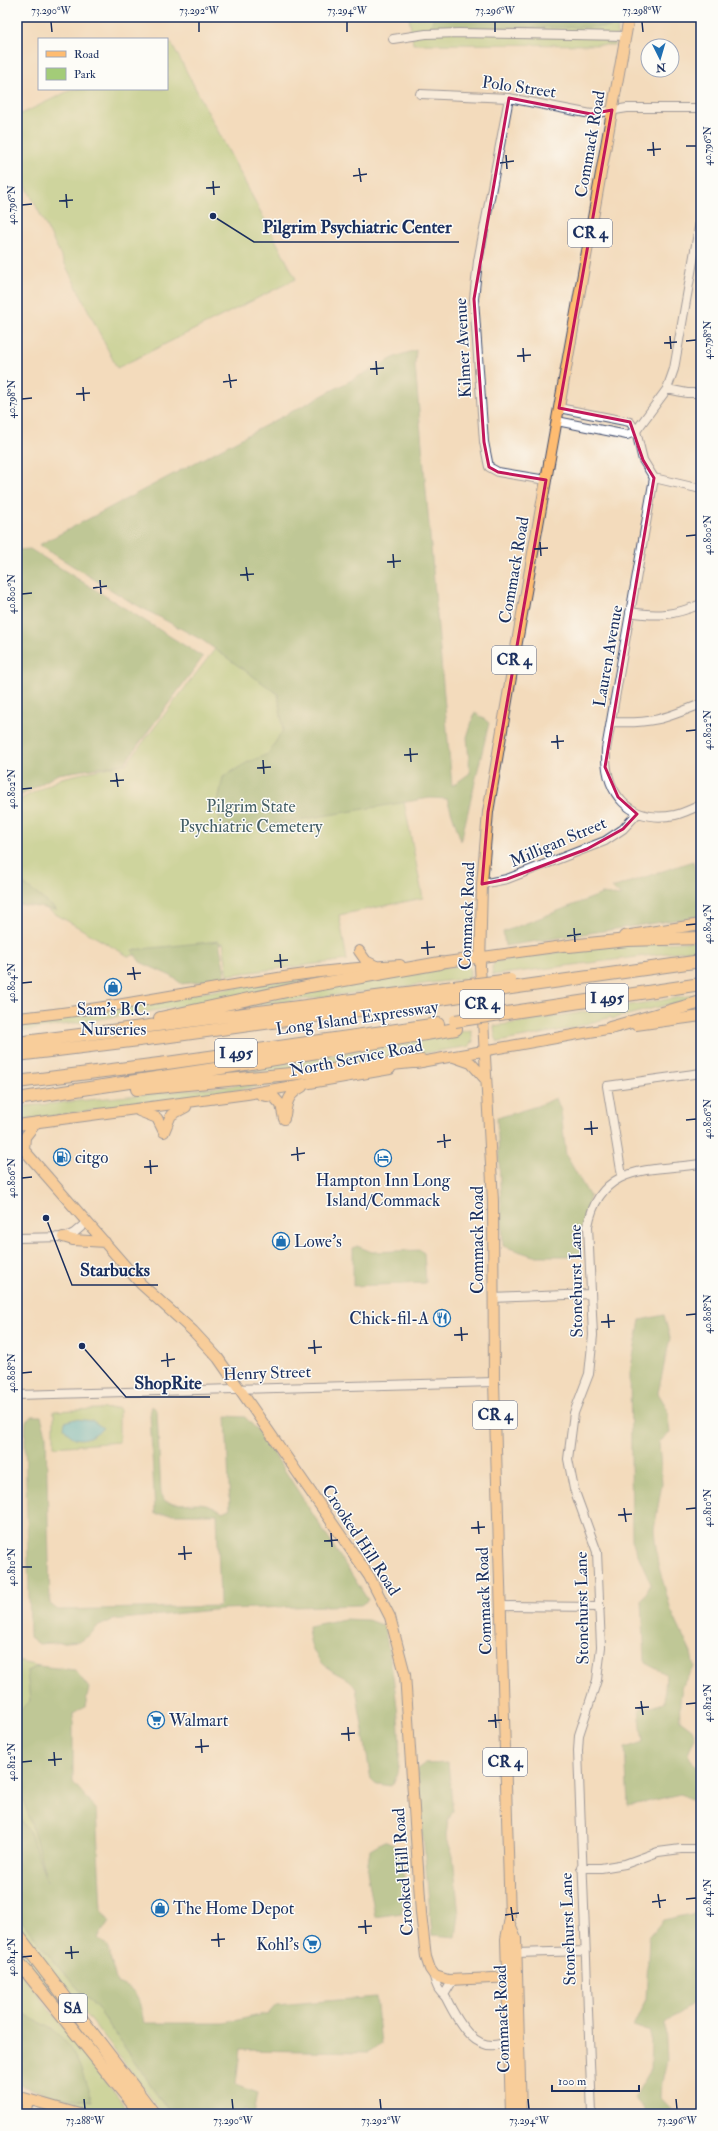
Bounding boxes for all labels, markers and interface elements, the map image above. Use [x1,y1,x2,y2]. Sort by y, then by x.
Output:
text: 73.290°W [31,5,72,17]
text: 73.292°W [179,5,219,17]
text: 73.294°W [327,5,368,17]
text: 73.296°W [475,5,515,17]
text: 73.298°W [623,5,662,17]
legend [38,38,168,90]
north arrow [640,38,680,78]
text: Road [74,47,99,62]
text: N [654,60,667,74]
text: Park [74,67,96,82]
street label: Polo Street [481,71,558,103]
street label: Commack Road [570,88,610,199]
text: 40.796°N [702,126,714,166]
text: 40.796°N [6,185,18,225]
callout: Pilgrim Psychiatric Center [254,212,459,242]
text: Pilgrim Psychiatric Center [262,216,452,239]
road number: CR 4 [568,219,612,247]
street label: Kilmer Avenue [450,297,476,399]
text: 40.798°N [702,320,714,359]
text: 40.798°N [6,379,18,418]
street label: Commack Road [494,514,534,625]
text: 40.800°N [702,515,714,555]
text: 40.800°N [6,574,18,614]
street label: Lauren Avenue [589,603,627,709]
road number: CR 4 [492,646,536,674]
text: 40.802°N [702,710,714,750]
text: 40.802°N [6,769,18,809]
park label: Pilgrim State Psychiatric Cemetery [179,796,323,838]
street label: Milligan Street [507,812,610,872]
street label: Commack Road [455,861,479,970]
text: 40.804°N [702,904,714,944]
text: 40.804°N [6,963,18,1003]
shop icon: Sam's B.C. Nurseries [103,977,123,997]
road number: I 495 [586,984,628,1012]
road number: CR 4 [460,990,504,1018]
street label: Long Island Expressway [274,996,440,1041]
place label: Sam's B.C. Nurseries [77,999,149,1040]
street label: North Service Road [288,1035,425,1081]
road number: I 495 [215,1039,257,1067]
text: 40.806°N [702,1099,714,1139]
fuel station icon: citgo [52,1147,72,1167]
place label: citgo [75,1147,108,1168]
hotel icon: Hampton Inn Long Island/Commack [373,1148,393,1168]
text: 40.806°N [6,1158,18,1198]
place label: Hampton Inn Long Island/Commack [316,1170,451,1211]
street label: Commack Road [467,1185,488,1294]
street label: Stonehurst Lane [565,1224,587,1338]
shop icon: Lowe's [271,1231,291,1251]
place label: Lowe's [294,1231,342,1252]
callout: Starbucks [72,1255,158,1285]
text: Starbucks [80,1259,150,1282]
text: 40.808°N [702,1294,714,1334]
place label: Chick-fil-A [349,1308,429,1329]
restaurant icon: Chick-fil-A [432,1308,452,1328]
text: 40.808°N [6,1353,18,1393]
street label: Henry Street [223,1361,312,1386]
callout: ShopRite [126,1367,210,1397]
text: ShopRite [134,1372,202,1395]
road number: CR 4 [473,1401,517,1429]
street label: Crooked Hill Road [317,1481,405,1600]
text: 40.810°N [702,1489,714,1527]
street label: Commack Road [472,1546,496,1655]
text: 40.810°N [6,1548,18,1586]
street label: Stonehurst Lane [571,1551,593,1665]
text: 40.812°N [702,1684,714,1722]
supermarket icon: Walmart [146,1710,166,1730]
place label: Walmart [168,1710,229,1731]
text: 40.812°N [6,1743,18,1781]
road number: CR 4 [483,1748,527,1776]
street label: Crooked Hill Road [388,1807,418,1937]
street label: Stonehurst Lane [556,1872,580,1986]
text: 40.814°N [702,1879,714,1917]
shop icon: The Home Depot [150,1898,170,1918]
place label: The Home Depot [173,1898,295,1920]
place label: Kohl's [256,1934,299,1955]
supermarket icon: Kohl's [302,1934,322,1954]
text: 40.814°N [6,1938,18,1976]
street label: Commack Road [490,1964,514,2073]
road number: SA [59,1994,87,2022]
scale bar [552,2067,639,2093]
text: 100 m [558,2074,587,2089]
text: 73.288°W [66,2115,105,2127]
text: 73.290°W [213,2115,254,2127]
text: 73.292°W [361,2115,401,2127]
text: 73.294°W [509,2115,550,2127]
text: 73.296°W [657,2115,697,2127]

